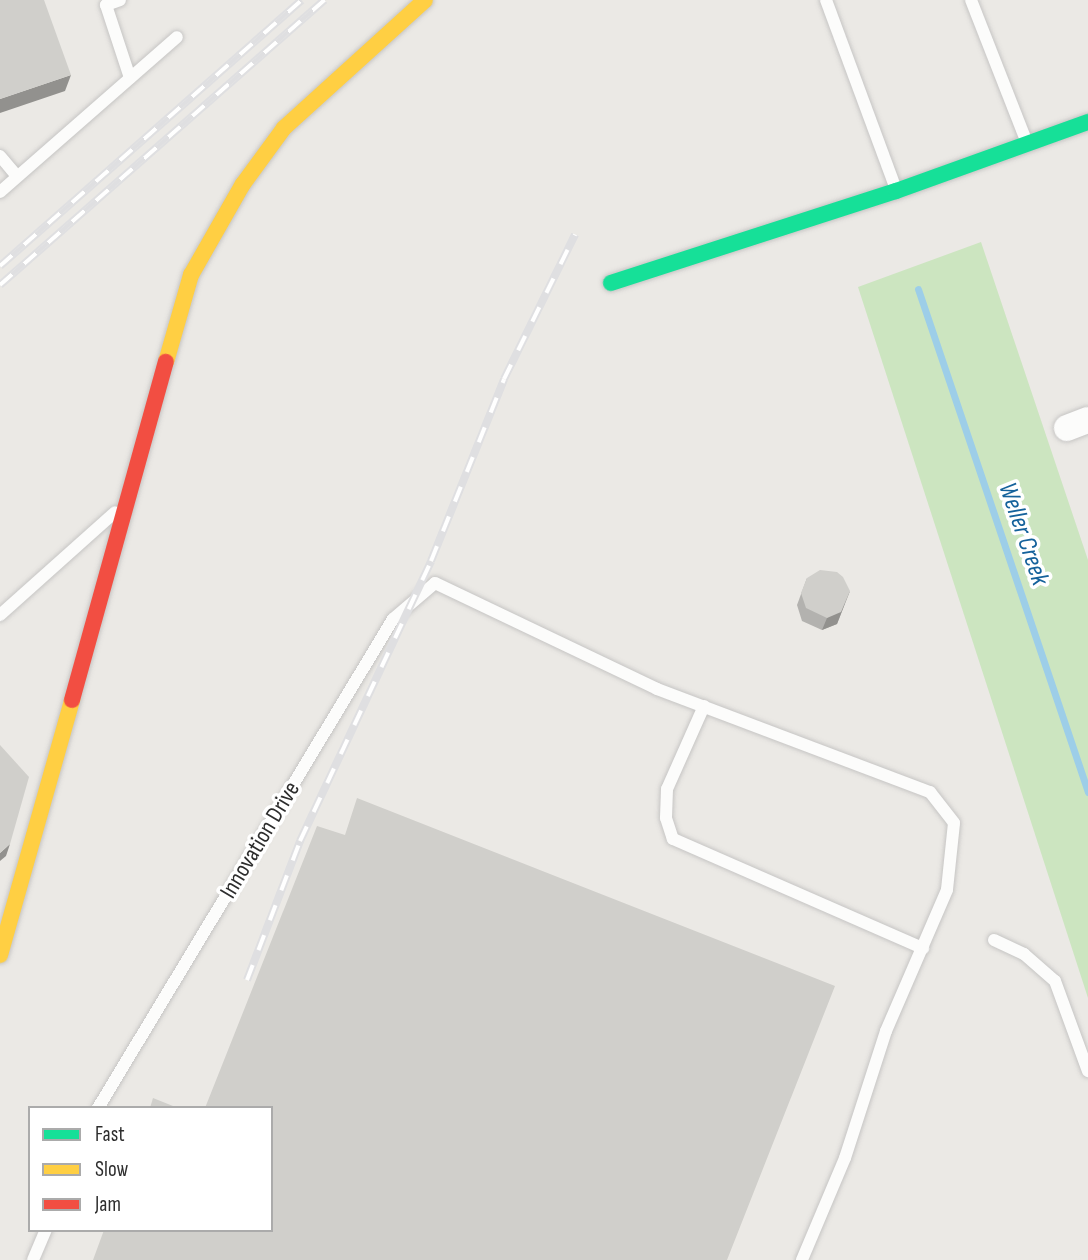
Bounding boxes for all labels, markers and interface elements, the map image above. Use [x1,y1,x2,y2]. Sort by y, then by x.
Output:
water label: Weller Creek [991,479,1055,589]
street label: Innovation Drive [214,776,306,904]
legend [28,1106,273,1232]
text: Fast [95,1122,125,1147]
text: Slow [95,1157,128,1182]
text: Jam [95,1192,121,1217]

